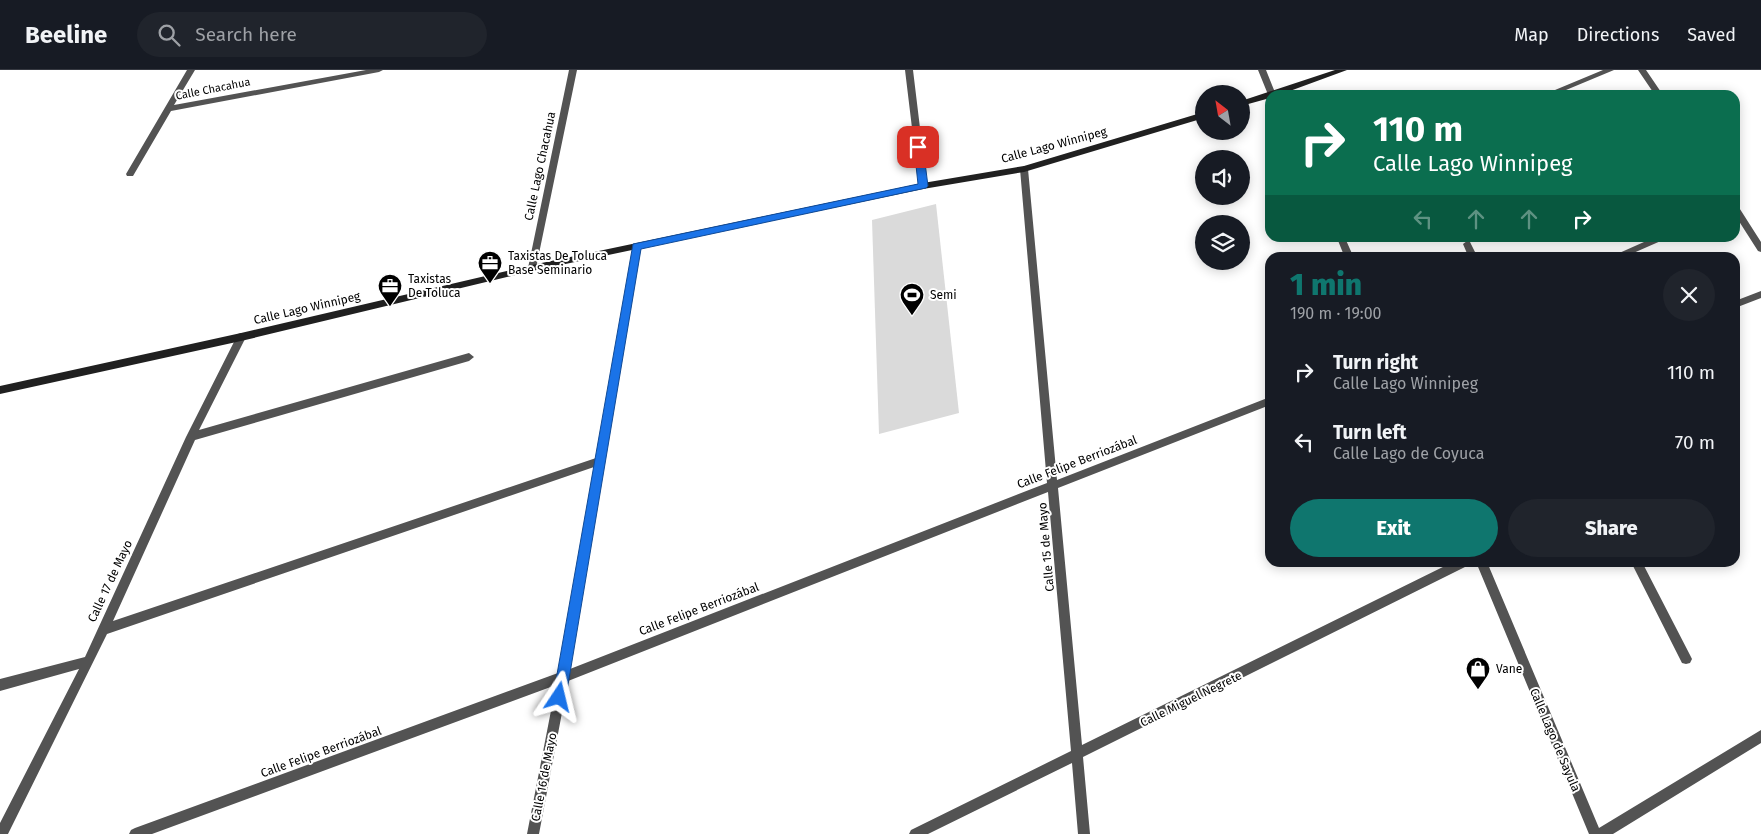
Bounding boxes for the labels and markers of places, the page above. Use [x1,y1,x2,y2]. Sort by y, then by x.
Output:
pin [897,126,939,168]
place label: Taxistas De Toluca Base Seminario [508,249,607,277]
office icon: Taxistas De Toluca Base Seminario [477,250,503,284]
place label: Taxistas De Toluca [408,272,461,300]
office icon: Taxistas De Toluca [377,273,403,307]
sports icon: Semi [899,282,925,316]
place label: Semi [930,288,957,302]
shop icon: Vane [1465,656,1491,690]
place label: Vane [1496,662,1522,676]

